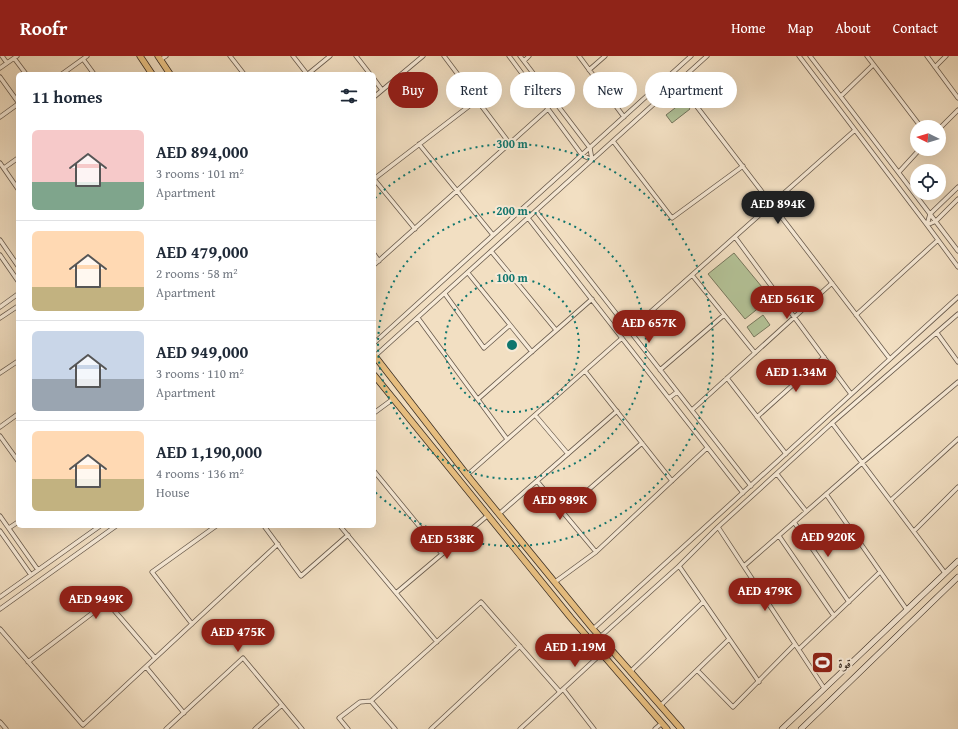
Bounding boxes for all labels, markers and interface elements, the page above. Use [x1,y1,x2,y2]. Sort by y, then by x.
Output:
text: Roofr [20,14,67,42]
text: Home [731,18,766,38]
text: Map [788,18,813,38]
text: About [835,18,871,38]
text: Contact [893,18,938,38]
chip: Buy [388,72,438,108]
chip: Rent [446,72,502,108]
chip: Filters [510,72,575,108]
chip: New [583,72,637,108]
chip: Apartment [645,72,737,108]
text: 11 homes [32,84,103,109]
icon: filters [338,85,360,107]
north arrow [910,120,946,156]
map controls [910,120,946,200]
text: 300 m [496,135,529,152]
text: AED 894,000 [156,139,248,164]
icon: home [64,146,112,194]
text: 3 rooms · 101 m² [156,164,244,183]
button: locate [910,164,946,200]
text: Apartment [156,183,216,202]
pin: AED 894K [737,191,819,225]
text: AED 894K [750,194,806,213]
text: 200 m [496,202,529,219]
text: AED 479,000 [156,239,248,264]
icon: home [64,247,112,295]
text: 2 rooms · 58 m² [156,264,238,283]
text: 100 m [496,269,529,286]
text: Apartment [156,283,216,302]
pin: AED 561K [746,286,828,320]
text: AED 561K [759,289,815,308]
pin: AED 657K [608,310,690,344]
text: AED 657K [621,313,677,332]
centre of rings [505,338,519,352]
text: AED 949,000 [156,339,248,364]
icon: home [64,347,112,395]
pin: AED 1.34M [750,359,842,393]
text: AED 1.34M [765,362,827,381]
text: 3 rooms · 110 m² [156,364,244,383]
text: Apartment [156,383,216,402]
text: AED 1,190,000 [156,439,262,464]
icon: home [64,447,112,495]
text: 4 rooms · 136 m² [156,464,244,483]
text: House [156,483,190,502]
pin: AED 989K [519,487,601,521]
text: AED 989K [532,490,588,509]
pin: AED 920K [787,524,869,558]
pin: AED 538K [406,526,488,560]
text: AED 920K [800,527,856,546]
text: AED 538K [419,529,475,548]
pin: AED 479K [724,578,806,612]
text: AED 479K [737,581,793,600]
pin: AED 949K [55,586,137,620]
text: AED 949K [68,589,124,608]
pin: AED 475K [197,619,279,653]
text: AED 475K [210,622,266,641]
pin: AED 1.19M [529,634,621,668]
text: AED 1.19M [544,637,606,656]
sports icon: قوة [809,650,835,676]
place label: قوة [838,654,851,673]

